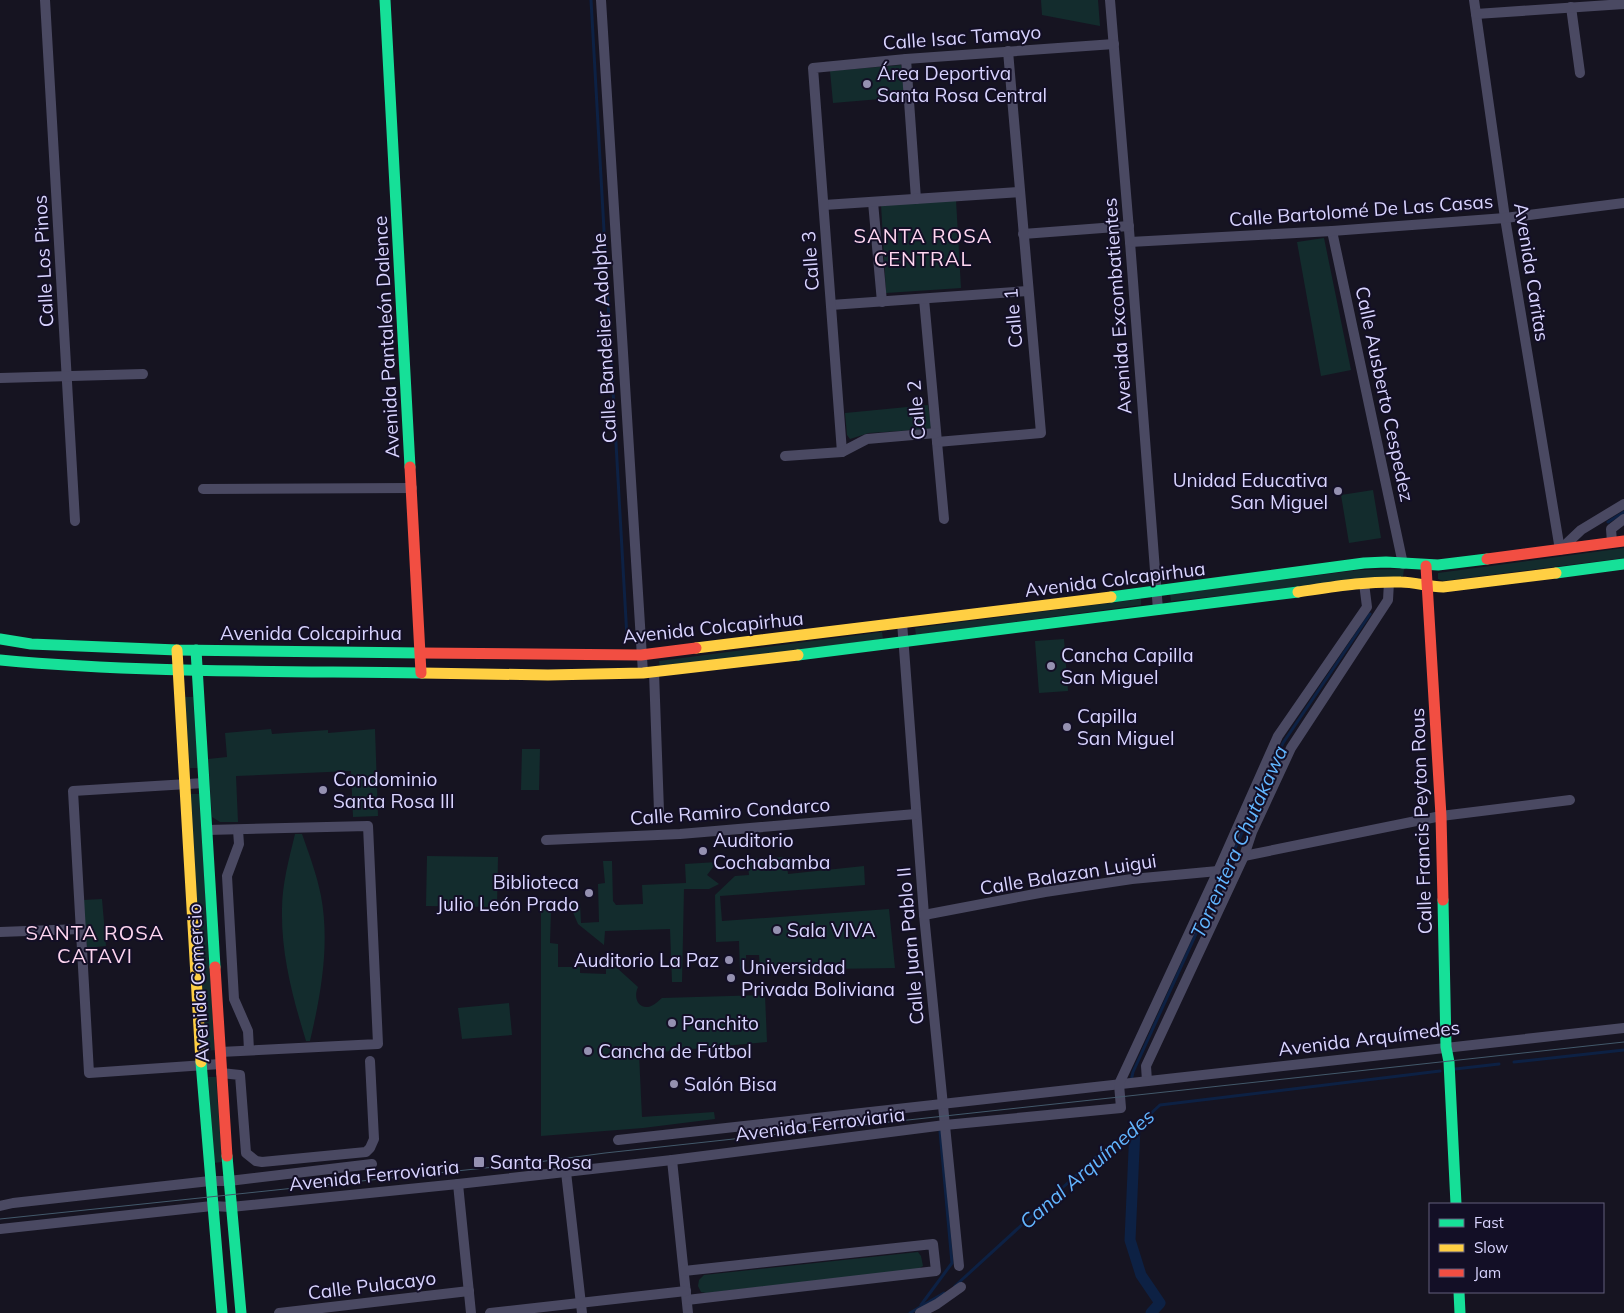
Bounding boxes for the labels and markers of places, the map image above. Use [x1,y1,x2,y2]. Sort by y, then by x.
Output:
place label: Área Deportiva Santa Rosa Central [877,61,1047,107]
marker: Área Deportiva Santa Rosa Central [861,78,873,90]
place label: Unidad Educativa San Miguel [1173,468,1328,514]
marker: Unidad Educativa San Miguel [1332,485,1344,497]
place label: Cancha Capilla San Miguel [1061,643,1194,689]
marker: Cancha Capilla San Miguel [1045,660,1057,672]
place label: Capilla San Miguel [1077,704,1174,750]
marker: Capilla San Miguel [1061,721,1073,733]
place label: Condominio Santa Rosa III [333,767,455,813]
marker: Condominio Santa Rosa III [317,784,329,796]
place label: Auditorio Cochabamba [713,828,830,874]
marker: Auditorio Cochabamba [697,845,709,857]
place label: Biblioteca Julio León Prado [437,870,579,916]
marker: Biblioteca Julio León Prado [583,887,595,899]
place label: Sala VIVA [787,918,876,942]
marker: Sala VIVA [771,924,783,936]
place label: Auditorio La Paz [574,948,719,972]
marker: Auditorio La Paz [723,954,735,966]
place label: Universidad Privada Boliviana [741,955,895,1001]
marker: Universidad Privada Boliviana [725,972,737,984]
place label: Panchito [682,1011,759,1035]
marker: Panchito [666,1017,678,1029]
place label: Cancha de Fútbol [598,1039,752,1063]
marker: Cancha de Fútbol [582,1045,594,1057]
place label: Salón Bisa [684,1072,777,1096]
marker: Salón Bisa [668,1078,680,1090]
place label: Santa Rosa [490,1150,592,1174]
marker: Santa Rosa [472,1155,486,1169]

